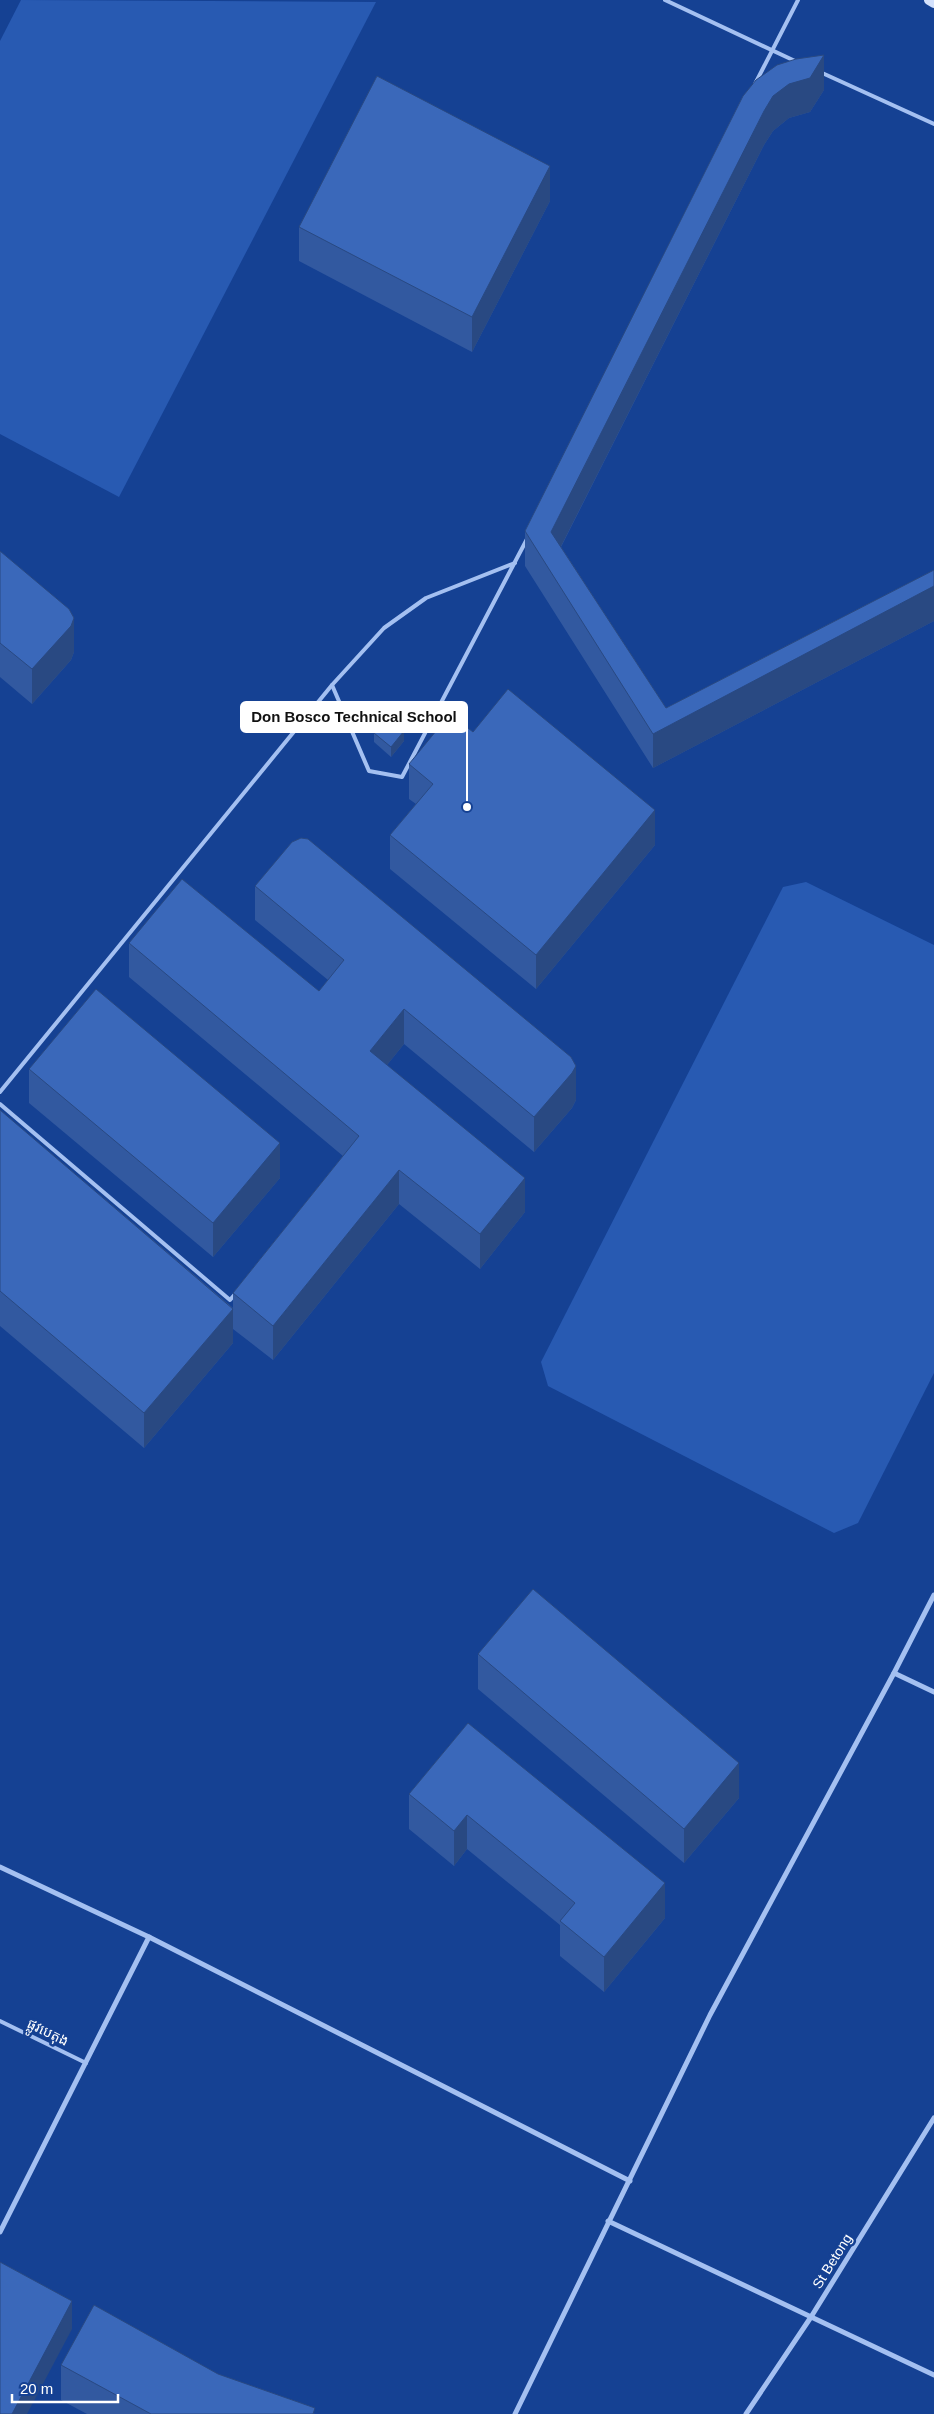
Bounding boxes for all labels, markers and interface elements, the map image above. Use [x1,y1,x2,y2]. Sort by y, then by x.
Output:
callout: Don Bosco Technical School [241,702,467,732]
text: Don Bosco Technical School [251,708,457,725]
street label: ផ្លូវបេតុង [23,2015,71,2053]
street label: St Betong [809,2231,855,2291]
scale bar [12,2372,119,2404]
text: 20 m [20,2380,53,2397]

